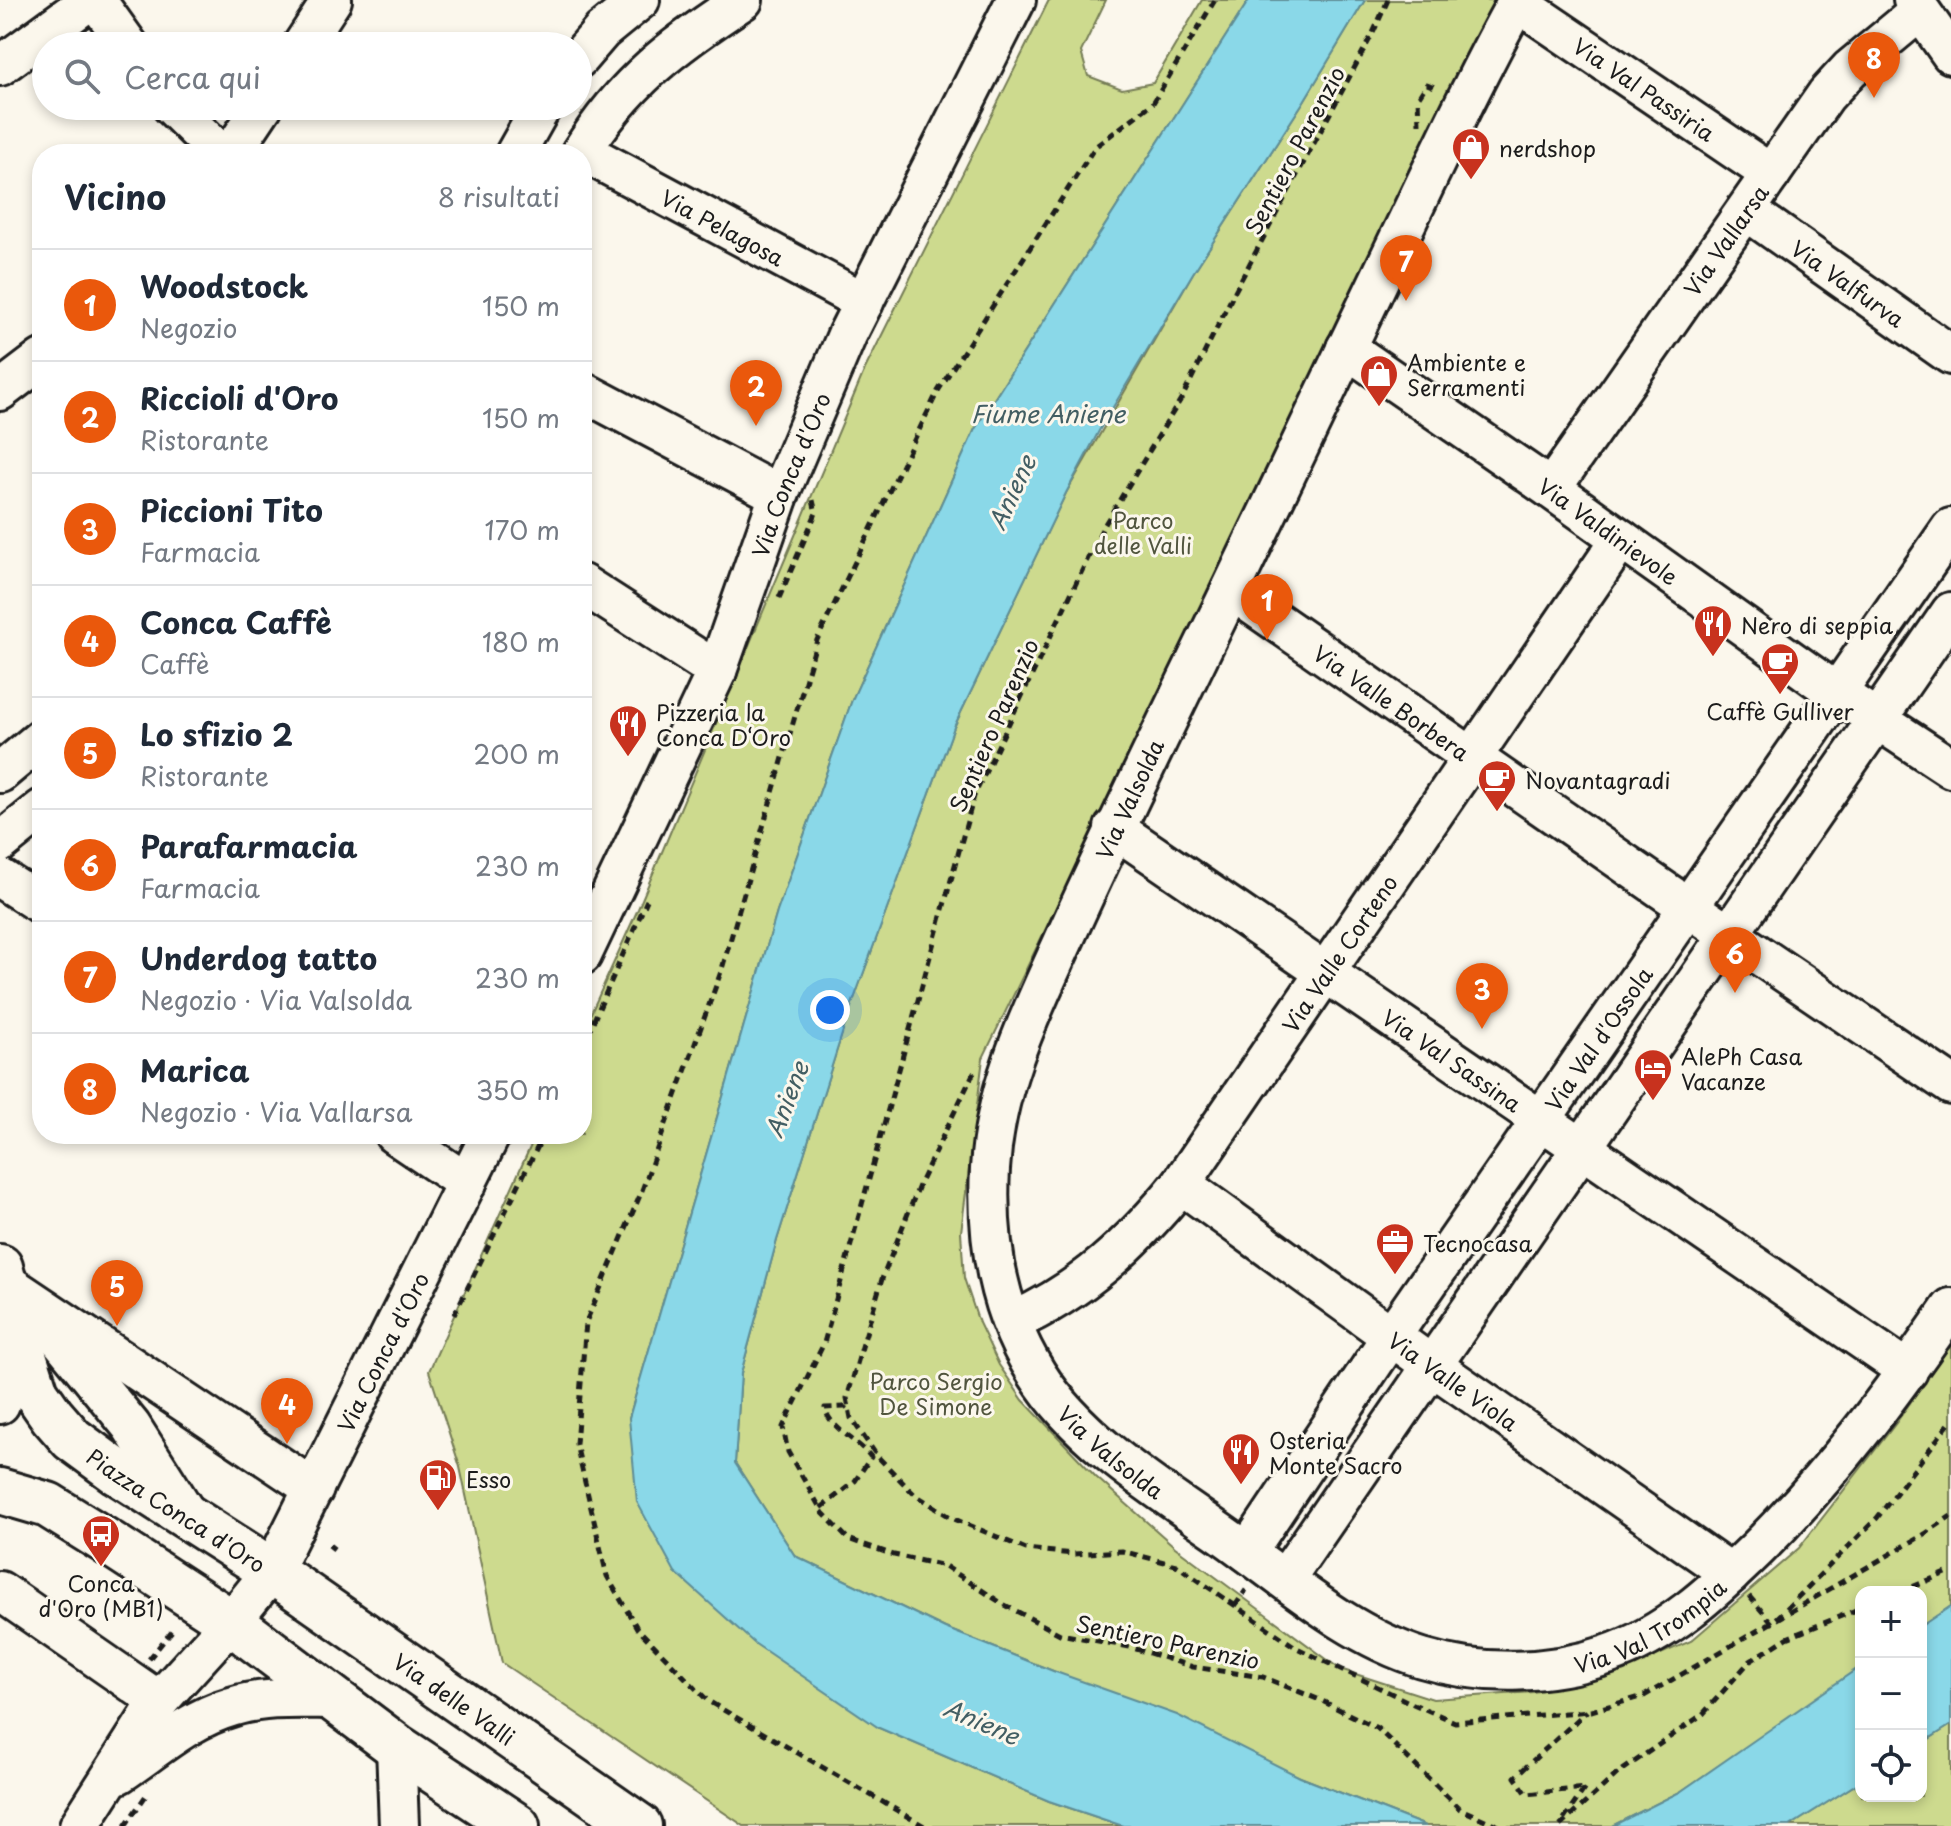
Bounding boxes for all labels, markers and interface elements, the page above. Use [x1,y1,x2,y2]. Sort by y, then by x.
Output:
street label: Via Val Passiria [1567,28,1723,149]
search box [32,32,592,120]
pin: 8 [1848,32,1900,98]
icon: search [60,54,104,98]
text: Cerca qui [124,54,261,99]
street label: Sentiero Parenzio [1236,60,1352,240]
shop icon: nerdshop [1450,126,1492,181]
place label: nerdshop [1499,131,1596,164]
text: Vicino [64,170,166,222]
text: 8 risultati [438,177,560,216]
street label: Via Vallarsa [1674,177,1776,302]
street label: Via Pelagosa [656,180,791,273]
street label: Via Valfurva [1785,231,1912,334]
pin: 7 [1380,235,1432,301]
text: Woodstock [140,263,308,308]
text: 1 [84,286,96,325]
text: 150 m [482,286,560,325]
text: Negozio [140,308,238,347]
place label: Ambiente e Serramenti [1407,345,1526,403]
shop icon: Ambiente e Serramenti [1358,353,1400,408]
pin: 2 [730,360,782,426]
text: Riccioli d'Oro [140,375,338,420]
street label: Via Conca d'Oro [742,387,837,561]
water label: Fiume Aniene [971,395,1126,431]
text: 2 [81,398,99,437]
text: 150 m [482,398,560,437]
text: Ristorante [140,420,269,459]
water label: Aniene [978,448,1044,535]
street label: Via Valdinievole [1532,469,1686,592]
text: Piccioni Tito [140,487,323,532]
park label: Parco delle Valli [1094,503,1192,561]
text: 3 [81,510,99,549]
text: 170 m [485,510,560,549]
text: Farmacia [140,532,260,571]
pin: 1 [1241,574,1293,640]
text: Conca Caffè [140,599,332,644]
restaurant icon: Nero di seppia [1692,603,1734,658]
place label: Nero di seppia [1741,608,1894,641]
text: 4 [81,622,99,661]
text: 180 m [482,622,560,661]
street label: Sentiero Parenzio [940,633,1046,817]
street label: Via Valle Borbera [1307,636,1477,768]
cafe icon: Caffè Gulliver [1759,641,1801,696]
text: Caffè [140,644,210,683]
place label: Caffè Gulliver [1706,694,1855,727]
place label: Pizzeria la Conca D‘Oro [656,695,791,753]
restaurant icon: Pizzeria la Conca D‘Oro [607,703,649,758]
text: Lo sfizio 2 [140,711,293,756]
street label: Via Valsolda [1087,733,1172,865]
text: 5 [82,734,98,773]
text: 200 m [473,734,560,773]
text: Ristorante [140,756,269,795]
cafe icon: Novantagradi [1476,758,1518,813]
place label: Novantagradi [1525,763,1671,796]
text: Parafarmacia [140,823,358,868]
text: 6 [81,846,99,885]
text: 230 m [475,846,560,885]
street label: Via Valle Corteno [1273,867,1404,1039]
text: Farmacia [140,868,260,907]
pin: 6 [1709,927,1761,993]
text: Underdog tatto [140,935,377,980]
text: 7 [83,958,97,997]
text: 230 m [475,958,560,997]
street label: Via Val d'Ossola [1536,959,1659,1117]
pin: 3 [1456,963,1508,1029]
text: Negozio · Via Valsolda [140,980,412,1019]
your location [810,990,850,1030]
street label: Via Val Sassina [1376,1000,1529,1119]
place label: AlePh Casa Vacanze [1681,1039,1802,1097]
text: Marica [140,1047,250,1092]
hotel icon: AlePh Casa Vacanze [1632,1047,1674,1102]
water label: Aniene [755,1055,817,1142]
text: 8 [82,1070,98,1109]
text: 350 m [476,1070,560,1109]
text: Negozio · Via Vallarsa [140,1092,412,1131]
office icon: Tecnocasa [1374,1221,1416,1276]
place label: Tecnocasa [1423,1226,1532,1259]
pin: 5 [91,1260,143,1326]
street label: Via Conca d'Oro [328,1266,436,1437]
street label: Via Valle Viola [1382,1323,1526,1438]
park label: Parco Sergio De Simone [869,1364,1003,1422]
pin: 4 [261,1378,313,1444]
street label: Via Valsolda [1051,1397,1172,1506]
place label: Osteria Monte Sacro [1269,1423,1403,1481]
restaurant icon: Osteria Monte Sacro [1220,1431,1262,1486]
street label: Piazza Conca d'Oro [81,1439,273,1580]
fuel station icon: Esso [417,1457,459,1512]
place label: Esso [466,1462,511,1495]
bus stop icon: Conca d'Oro (MB1) [80,1513,122,1568]
place label: Conca d'Oro (MB1) [38,1566,164,1624]
street label: Via Val Trompia [1570,1570,1733,1680]
map controls [1855,1586,1927,1802]
button: + [1855,1586,1927,1658]
street label: Sentiero Parenzio [1073,1605,1263,1677]
street label: Via delle Valli [387,1644,523,1752]
button: − [1855,1658,1927,1730]
water label: Aniene [939,1689,1026,1753]
button: locate [1855,1730,1927,1802]

